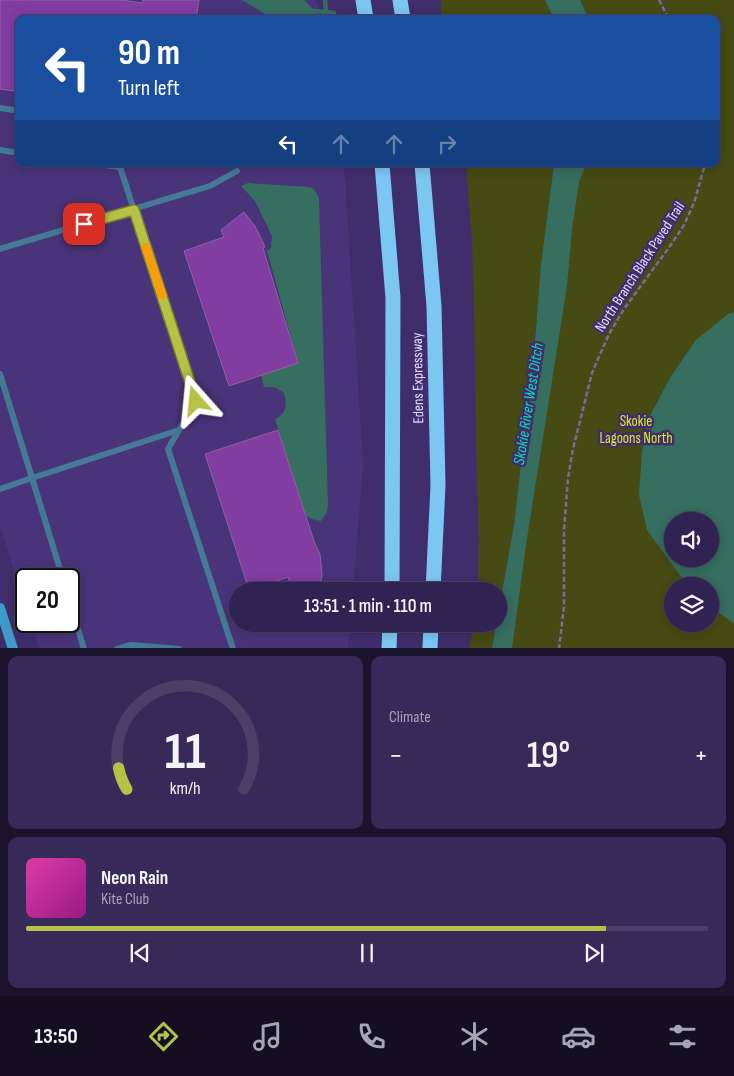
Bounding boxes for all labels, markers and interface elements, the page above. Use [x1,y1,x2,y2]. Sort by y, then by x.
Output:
text: 90 m [118,32,180,75]
icon: left [35,35,100,100]
text: Turn left [118,75,180,102]
icon: left [274,130,302,158]
icon: ahead [327,130,355,158]
icon: ahead [380,130,408,158]
icon: right [433,130,461,158]
street label: North Branch Black Paved Trail [591,198,689,336]
pin [63,203,105,245]
icon: arrive [70,210,98,238]
street label: Edens Expressway [408,332,428,424]
water label: Skokie River West Ditch [510,341,548,466]
position arrow [169,374,221,426]
park label: Skokie Lagoons North [599,412,673,448]
map controls [664,512,719,632]
button: sound [664,512,719,567]
speed limit sign: 20 [15,568,80,633]
button: layers [664,577,719,632]
text: 13:51 · 1 min · 110 m [304,595,432,618]
text: Climate [389,708,431,727]
text: 11 [165,721,206,784]
text: 19° [527,733,570,778]
text: − [389,739,403,772]
text: + [694,739,708,772]
text: km/h [170,778,201,799]
text: Neon Rain [101,867,168,890]
text: Kite Club [101,890,149,909]
icon: previous [126,939,154,967]
icon: pause [353,939,381,967]
icon: next [580,939,608,967]
icon: directions [146,1019,181,1054]
icon: music [250,1019,285,1054]
icon: phone [354,1019,389,1054]
icon: climate [457,1019,492,1054]
icon: car [561,1019,596,1054]
icon: filters [665,1019,700,1054]
text: 13:50 [34,1023,78,1050]

